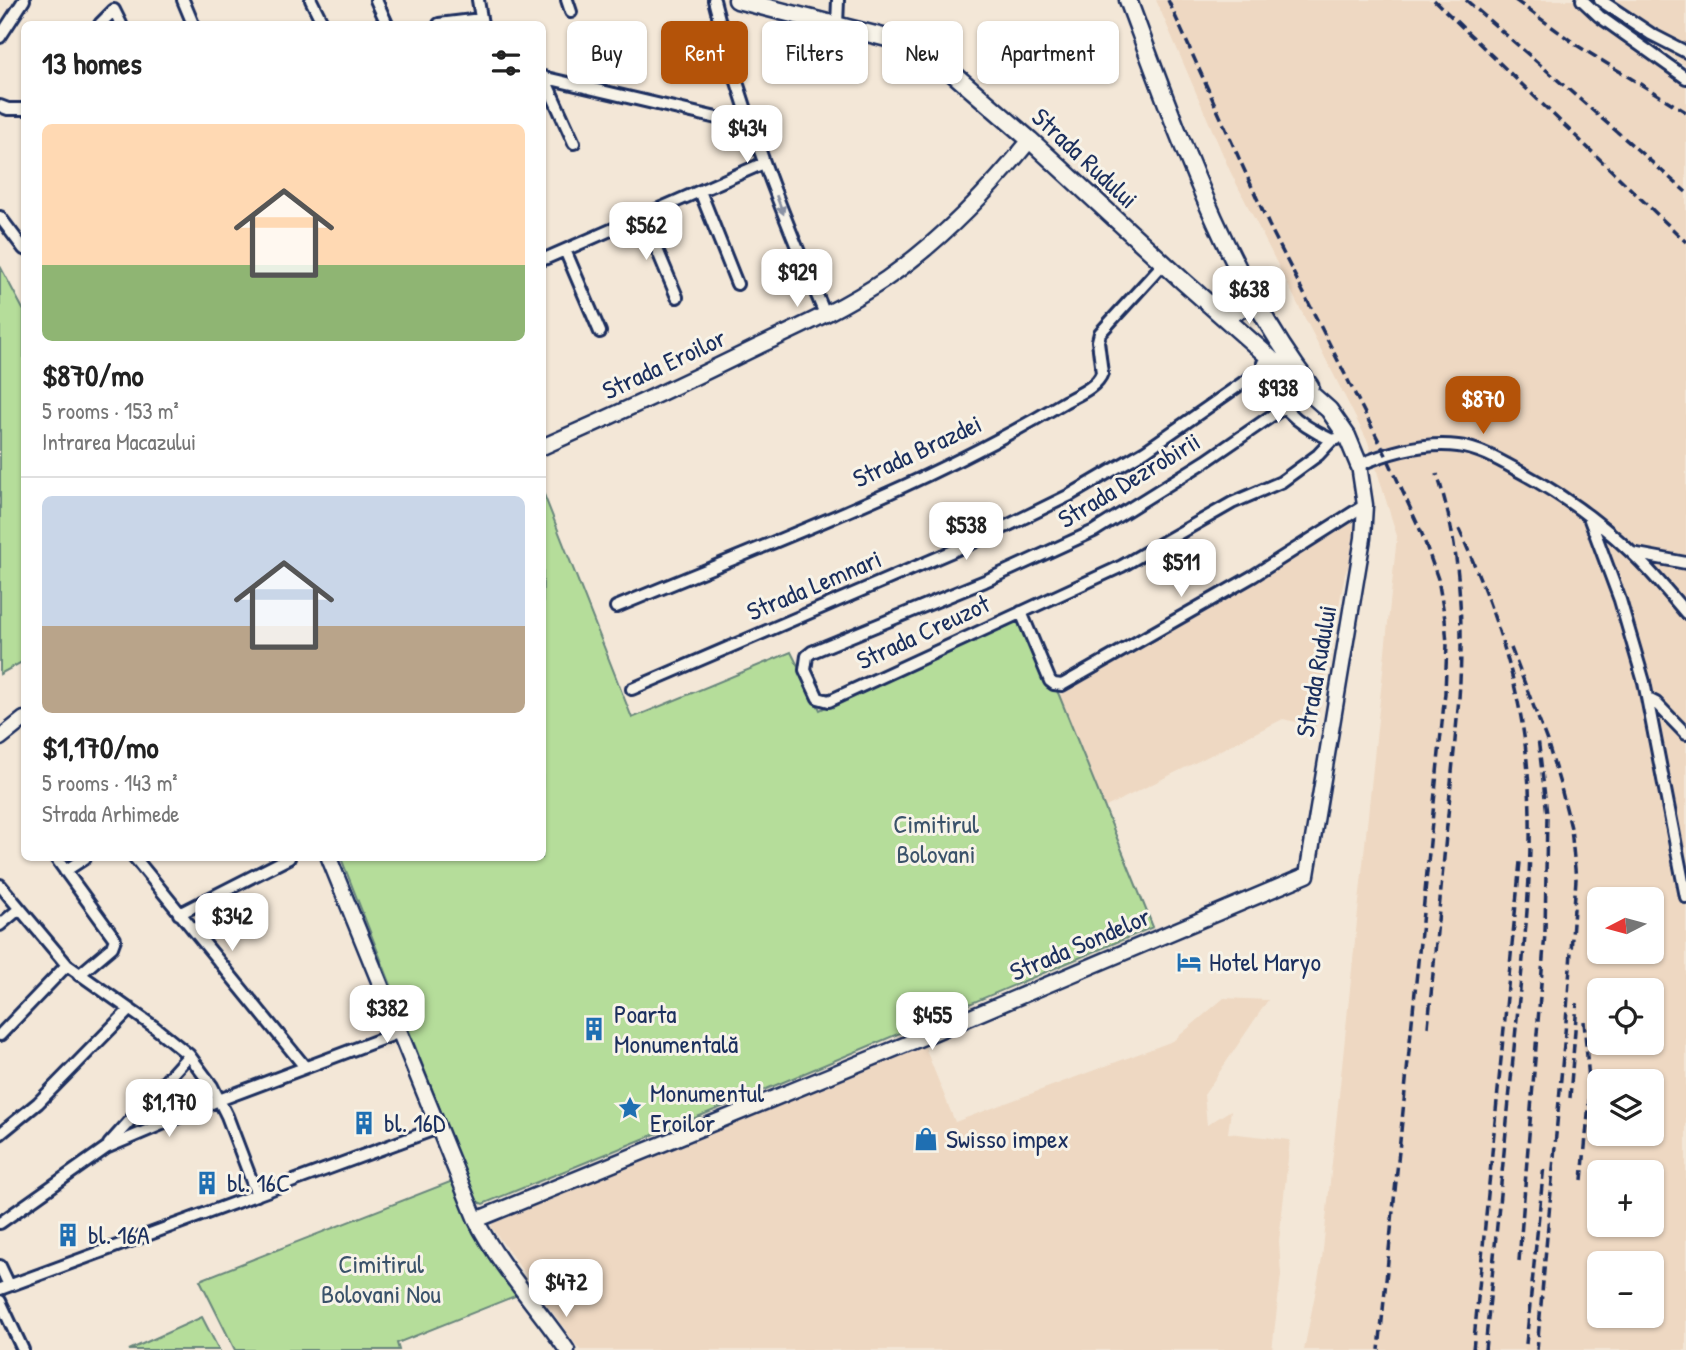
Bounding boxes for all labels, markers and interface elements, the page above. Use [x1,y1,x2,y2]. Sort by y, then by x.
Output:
chip: Buy [567,21,647,84]
chip: Rent [661,21,748,84]
chip: Filters [762,21,868,84]
chip: New [882,21,963,84]
chip: Apartment [977,21,1119,84]
text: 13 homes [42,43,142,83]
icon: filters [487,44,525,82]
street label: Strada Rudului [1025,99,1146,216]
pin: $434 [706,106,788,165]
text: $434 [727,112,767,143]
icon: home [221,170,347,296]
one-way arrow [774,194,785,215]
pin: $562 [605,202,687,262]
text: $562 [625,209,667,240]
pin: $929 [756,250,838,309]
text: $929 [777,256,817,287]
pin: $638 [1208,266,1290,326]
text: $638 [1228,273,1270,304]
street label: Strada Eroilor [596,320,731,407]
text: $870/mo [42,355,144,395]
pin: $938 [1237,366,1319,425]
text: $938 [1258,372,1298,403]
pin: $870 [1442,376,1524,436]
text: $870 [1461,383,1505,414]
text: 5 rooms · 153 m² [42,395,179,426]
street label: Strada Brazdei [847,405,987,496]
street label: Strada Dezrobirii [1051,423,1206,536]
text: Intrarea Macazului [42,426,196,457]
pin: $538 [925,503,1007,562]
text: $538 [945,509,987,540]
pin: $511 [1140,540,1222,599]
street label: Strada Lemnari [741,541,886,629]
icon: home [221,542,347,668]
text: $511 [1162,546,1200,577]
street label: Strada Creuzot [851,585,996,678]
street label: Strada Rudului [1287,602,1344,740]
text: $1,170/mo [42,727,159,767]
text: 5 rooms · 143 m² [42,767,178,798]
text: Strada Arhimede [42,798,179,829]
park label: Cimitirul Bolovani [893,806,979,871]
north arrow [1587,887,1664,964]
map controls [1587,887,1664,1328]
pin: $342 [191,894,273,953]
street label: Strada Sondelor [1004,898,1155,989]
text: $342 [211,900,253,931]
place label: Hotel Maryo [1209,944,1321,979]
hotel icon: Hotel Maryo [1175,948,1203,976]
button: locate [1587,978,1664,1055]
pin: $382 [346,986,428,1045]
text: $382 [366,992,408,1023]
pin: $455 [891,992,973,1052]
place label: Poarta Monumentală [614,996,738,1061]
text: $455 [912,999,952,1030]
building icon: Poarta Monumentală [580,1015,608,1043]
button: layers [1587,1069,1664,1146]
place label: Monumentul Eroilor [650,1075,764,1140]
pin: $1,170 [112,1080,226,1139]
text: $1,170 [142,1086,196,1117]
place icon: Monumentul Eroilor [616,1094,644,1122]
place label: bl. 16D [384,1105,446,1140]
building icon: bl. 16D [350,1109,378,1137]
place label: Swisso impex [946,1121,1069,1156]
shop icon: Swisso impex [912,1125,940,1153]
button: + [1587,1160,1664,1237]
place label: bl. 16C [227,1165,290,1200]
building icon: bl. 16C [193,1169,221,1197]
place label: bl. 16A [88,1217,150,1252]
building icon: bl. 16A [54,1221,82,1249]
park label: Cimitirul Bolovani Nou [321,1246,441,1311]
button: − [1587,1251,1664,1328]
pin: $472 [525,1260,607,1319]
text: $472 [545,1266,587,1297]

